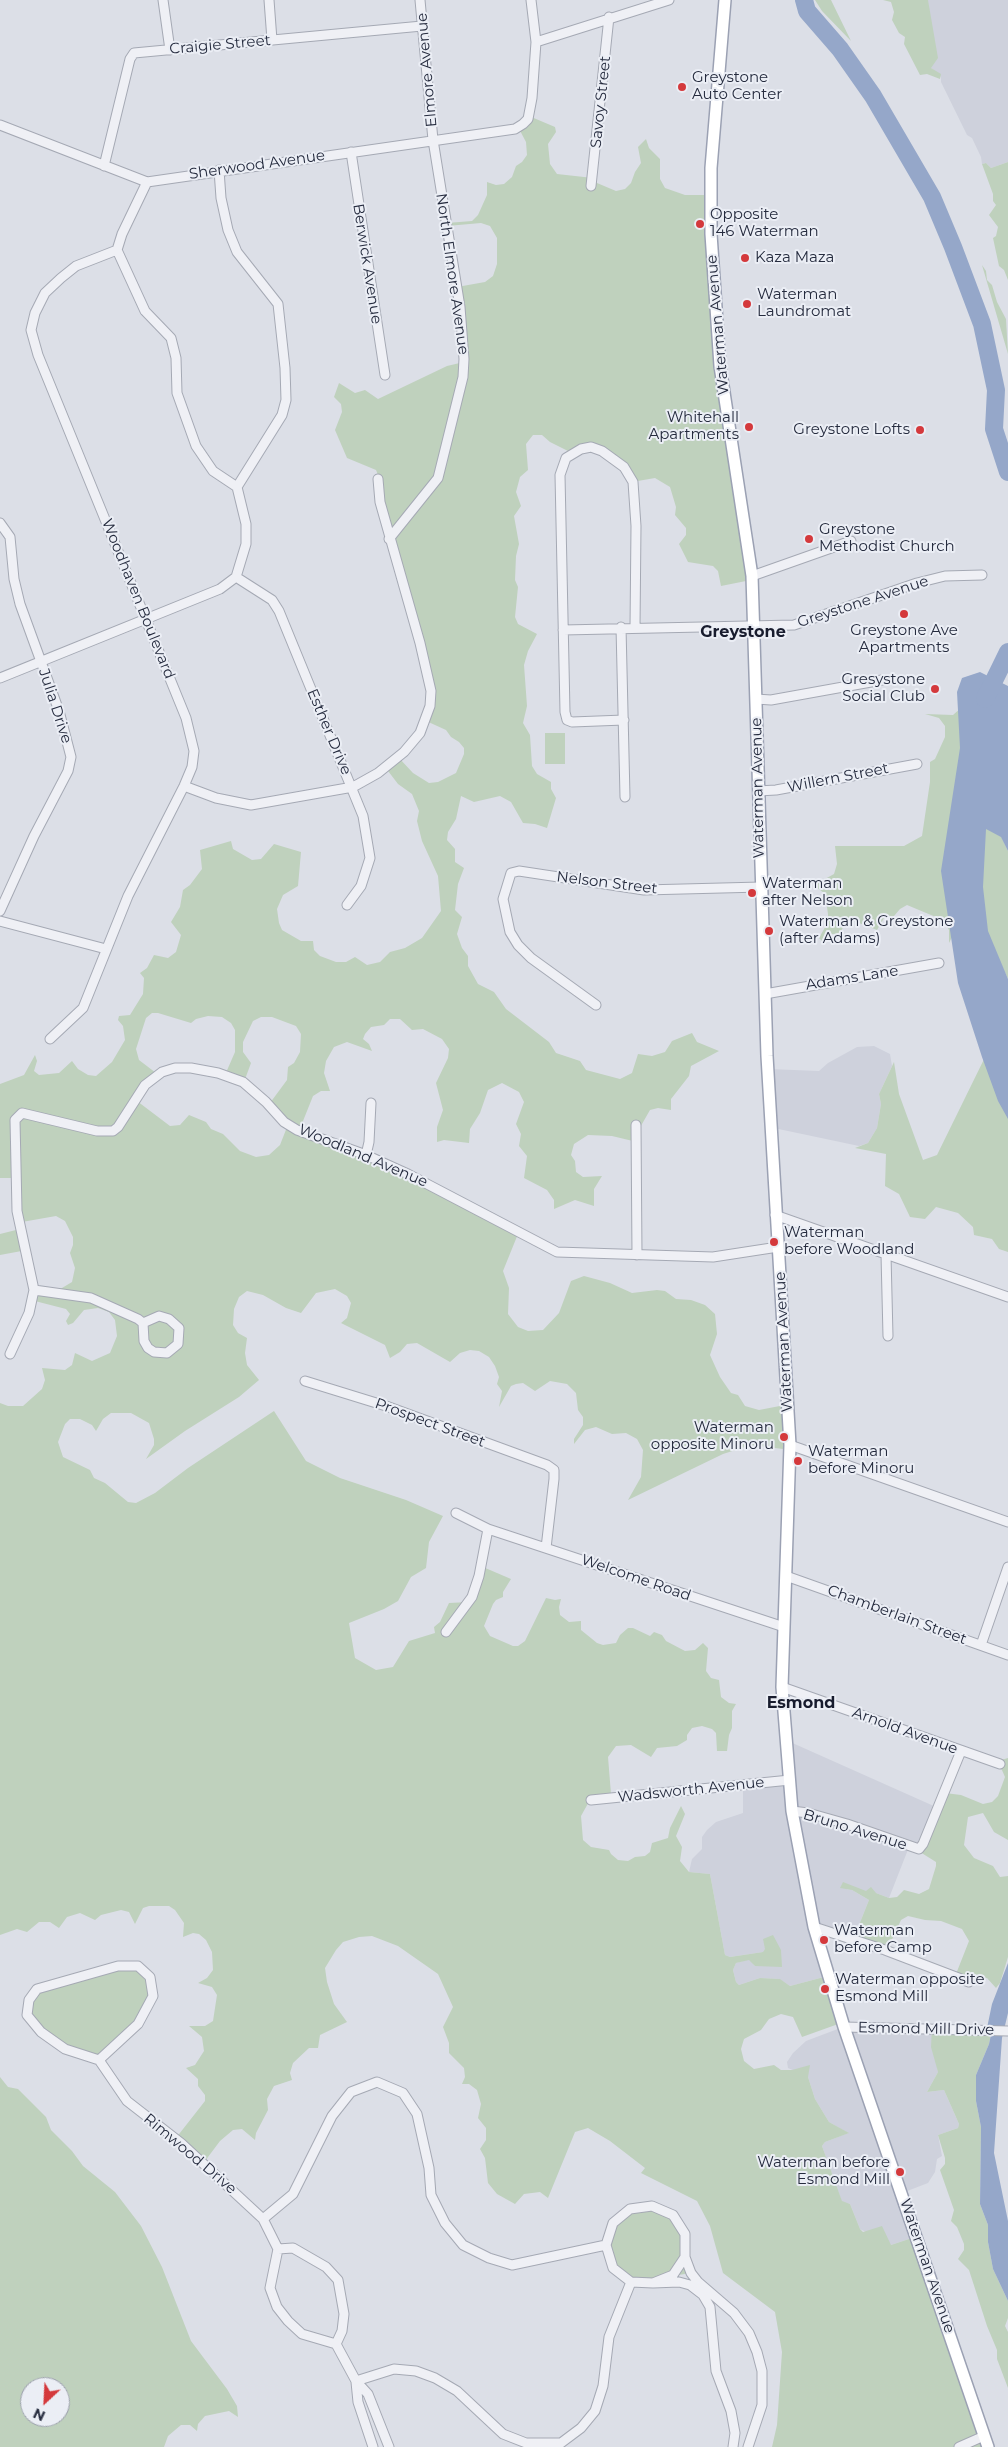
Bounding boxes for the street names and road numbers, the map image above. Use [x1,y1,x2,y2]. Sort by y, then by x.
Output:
street label: Elmore Avenue [413,12,441,128]
street label: Craigie Street [169,32,271,58]
street label: Savoy Street [587,55,615,149]
street label: Sherwood Avenue [188,147,326,183]
street label: North Elmore Avenue [432,192,472,356]
street label: Berwick Avenue [349,203,385,325]
street label: Waterman Avenue [703,254,733,396]
street label: Woodhaven Boulevard [98,516,178,682]
street label: Greystone Avenue [795,572,931,632]
street label: Julia Drive [34,666,76,746]
street label: Esther Drive [303,686,355,778]
street label: Waterman Avenue [748,717,768,859]
street label: Willern Street [786,759,890,797]
street label: Nelson Street [556,868,658,898]
street label: Adams Lane [804,962,900,994]
street label: Woodland Avenue [296,1121,430,1191]
street label: Waterman Avenue [771,1271,797,1413]
street label: Prospect Street [372,1395,488,1451]
street label: Welcome Road [579,1551,693,1605]
street label: Chamberlain Street [825,1581,969,1649]
street label: Arnold Avenue [850,1704,960,1758]
street label: Wadsworth Avenue [617,1773,765,1807]
street label: Bruno Avenue [801,1806,909,1854]
street label: Esmond Mill Drive [858,2019,994,2039]
street label: Rimwood Drive [140,2110,240,2198]
street label: Waterman Avenue [896,2196,958,2336]

